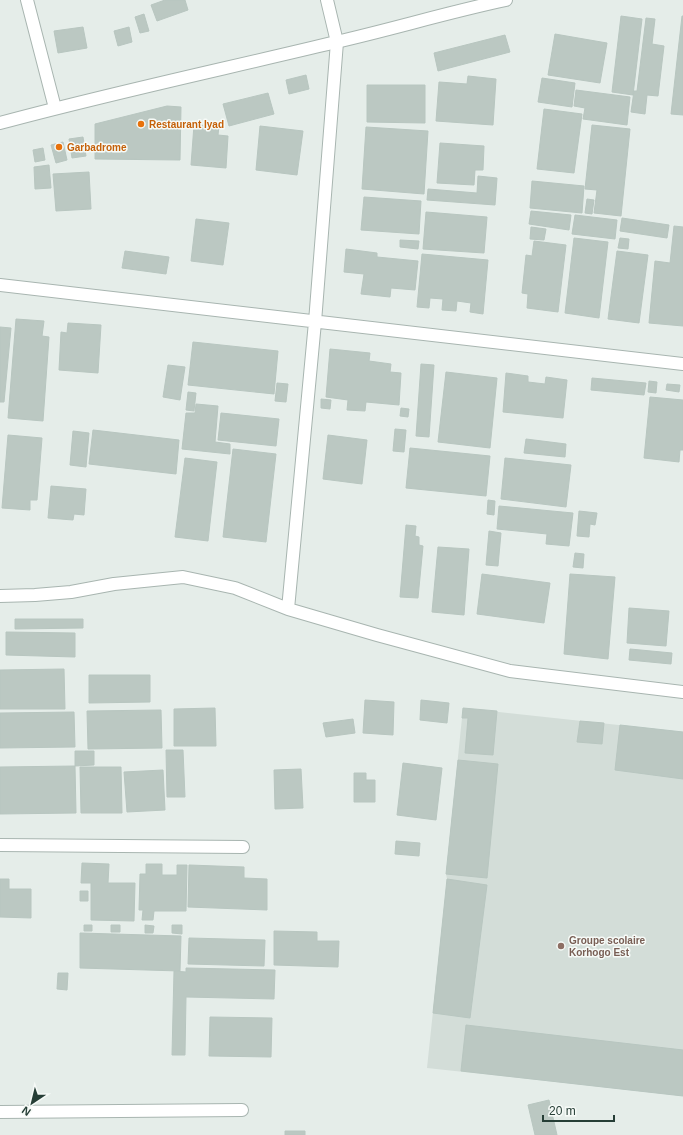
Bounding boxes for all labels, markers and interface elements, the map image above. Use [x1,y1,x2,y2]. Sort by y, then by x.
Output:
marker: Restaurant Iyad [136,119,146,129]
place label: Restaurant Iyad [149,119,224,130]
marker: Garbadrome [54,142,64,152]
place label: Garbadrome [67,142,127,153]
place label: Groupe scolaire Korhogo Est [569,935,646,958]
marker: Groupe scolaire Korhogo Est [556,941,566,951]
north arrow [12,1083,52,1123]
scale bar [543,1097,614,1123]
text: N [20,1104,33,1118]
text: 20 m [549,1104,576,1118]

